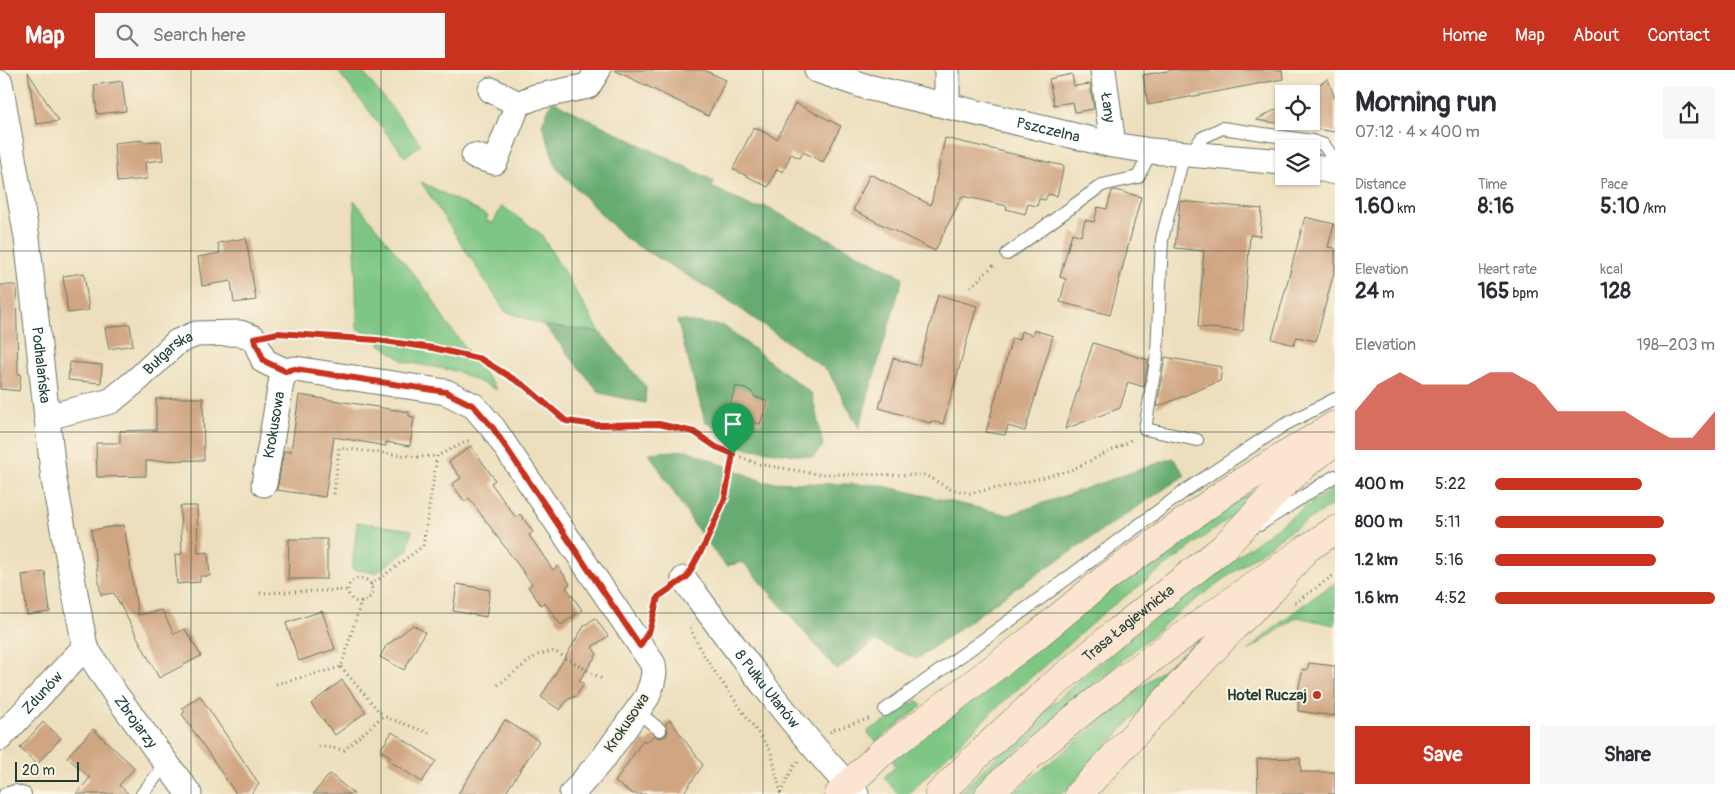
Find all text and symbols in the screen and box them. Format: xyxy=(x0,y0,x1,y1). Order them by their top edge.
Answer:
search box xyxy=(95,13,445,58)
text: Map xyxy=(25,21,65,50)
icon: search xyxy=(113,21,141,49)
text: Search here xyxy=(153,23,246,47)
text: Home xyxy=(1442,24,1487,47)
text: Map xyxy=(1515,24,1545,47)
text: About xyxy=(1573,24,1619,47)
text: Contact xyxy=(1647,24,1710,47)
map controls xyxy=(1275,85,1320,185)
button: locate xyxy=(1275,85,1320,130)
text: Morning run xyxy=(1355,85,1497,120)
button: share xyxy=(1663,87,1715,139)
street label: Łany xyxy=(1097,91,1119,124)
street label: Pszczelna xyxy=(1015,113,1082,146)
text: 07:12 · 4 × 400 m xyxy=(1355,122,1480,142)
button: layers xyxy=(1275,140,1320,185)
text: Distance xyxy=(1355,176,1406,193)
text: Time xyxy=(1478,176,1507,193)
text: Pace xyxy=(1600,176,1628,193)
text: 1.60 xyxy=(1355,193,1394,220)
text: 8:16 xyxy=(1478,193,1514,220)
text: 5:10 xyxy=(1600,193,1640,220)
text: km xyxy=(1394,200,1416,217)
text: /km xyxy=(1640,200,1666,217)
text: Elevation xyxy=(1355,261,1408,278)
text: Heart rate xyxy=(1478,261,1537,278)
text: kcal xyxy=(1600,261,1623,278)
text: 24 xyxy=(1355,278,1379,305)
text: 165 xyxy=(1478,278,1509,305)
text: 128 xyxy=(1600,278,1631,305)
text: m xyxy=(1379,285,1394,302)
text: bpm xyxy=(1509,285,1538,302)
street label: Podhalańska xyxy=(27,326,55,404)
street label: Bułgarska xyxy=(139,327,196,379)
text: Elevation xyxy=(1355,335,1416,355)
text: 198–203 m xyxy=(1637,335,1715,355)
street label: Krokusowa xyxy=(259,390,289,460)
pin xyxy=(712,403,754,454)
icon: arrive xyxy=(719,410,747,438)
text: 400 m xyxy=(1355,474,1404,494)
text: 5:22 xyxy=(1435,474,1466,494)
text: 800 m xyxy=(1355,512,1403,532)
text: 5:11 xyxy=(1435,512,1460,532)
text: 1.2 km xyxy=(1355,550,1398,570)
text: 5:16 xyxy=(1435,550,1464,570)
street label: Trasa Łagiewnicka xyxy=(1079,581,1178,666)
text: 1.6 km xyxy=(1355,588,1398,608)
text: 4:52 xyxy=(1435,588,1466,608)
street label: 8 Pułku Ułanów xyxy=(731,646,804,732)
street label: Zdunów xyxy=(18,667,67,718)
place label: Hotel Ruczaj xyxy=(1227,686,1307,705)
marker: Hotel Ruczaj xyxy=(1311,689,1323,701)
street label: Krokusowa xyxy=(600,690,654,756)
street label: Zbrojarzy xyxy=(110,692,162,752)
button: Save xyxy=(1355,726,1530,784)
button: Share xyxy=(1540,726,1715,784)
scale bar xyxy=(15,759,79,782)
text: 20 m xyxy=(22,762,55,779)

